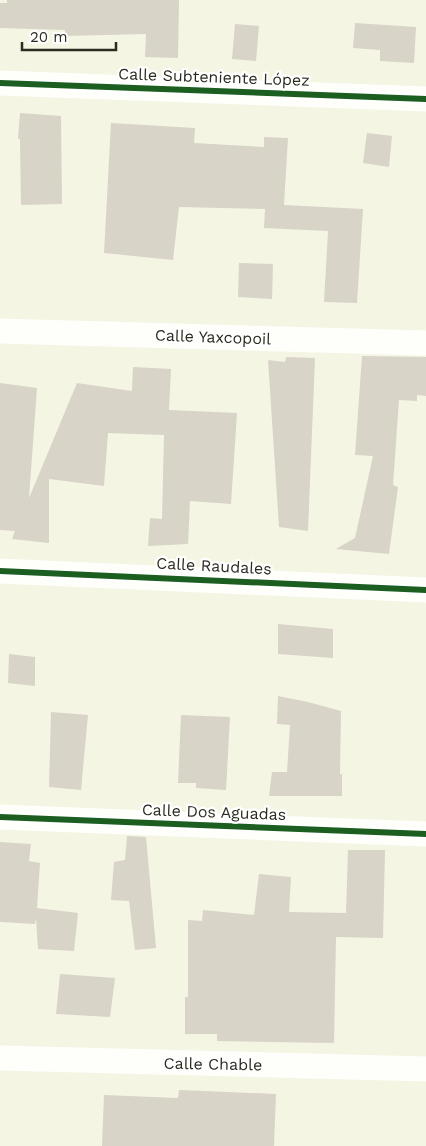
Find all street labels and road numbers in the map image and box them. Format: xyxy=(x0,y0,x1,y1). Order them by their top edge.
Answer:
street label: Calle Subteniente López xyxy=(118,64,310,90)
street label: Calle Yaxcopoil xyxy=(155,325,271,349)
street label: Calle Raudales xyxy=(156,553,272,579)
street label: Calle Dos Aguadas xyxy=(142,800,286,824)
street label: Calle Chable xyxy=(164,1054,262,1074)

